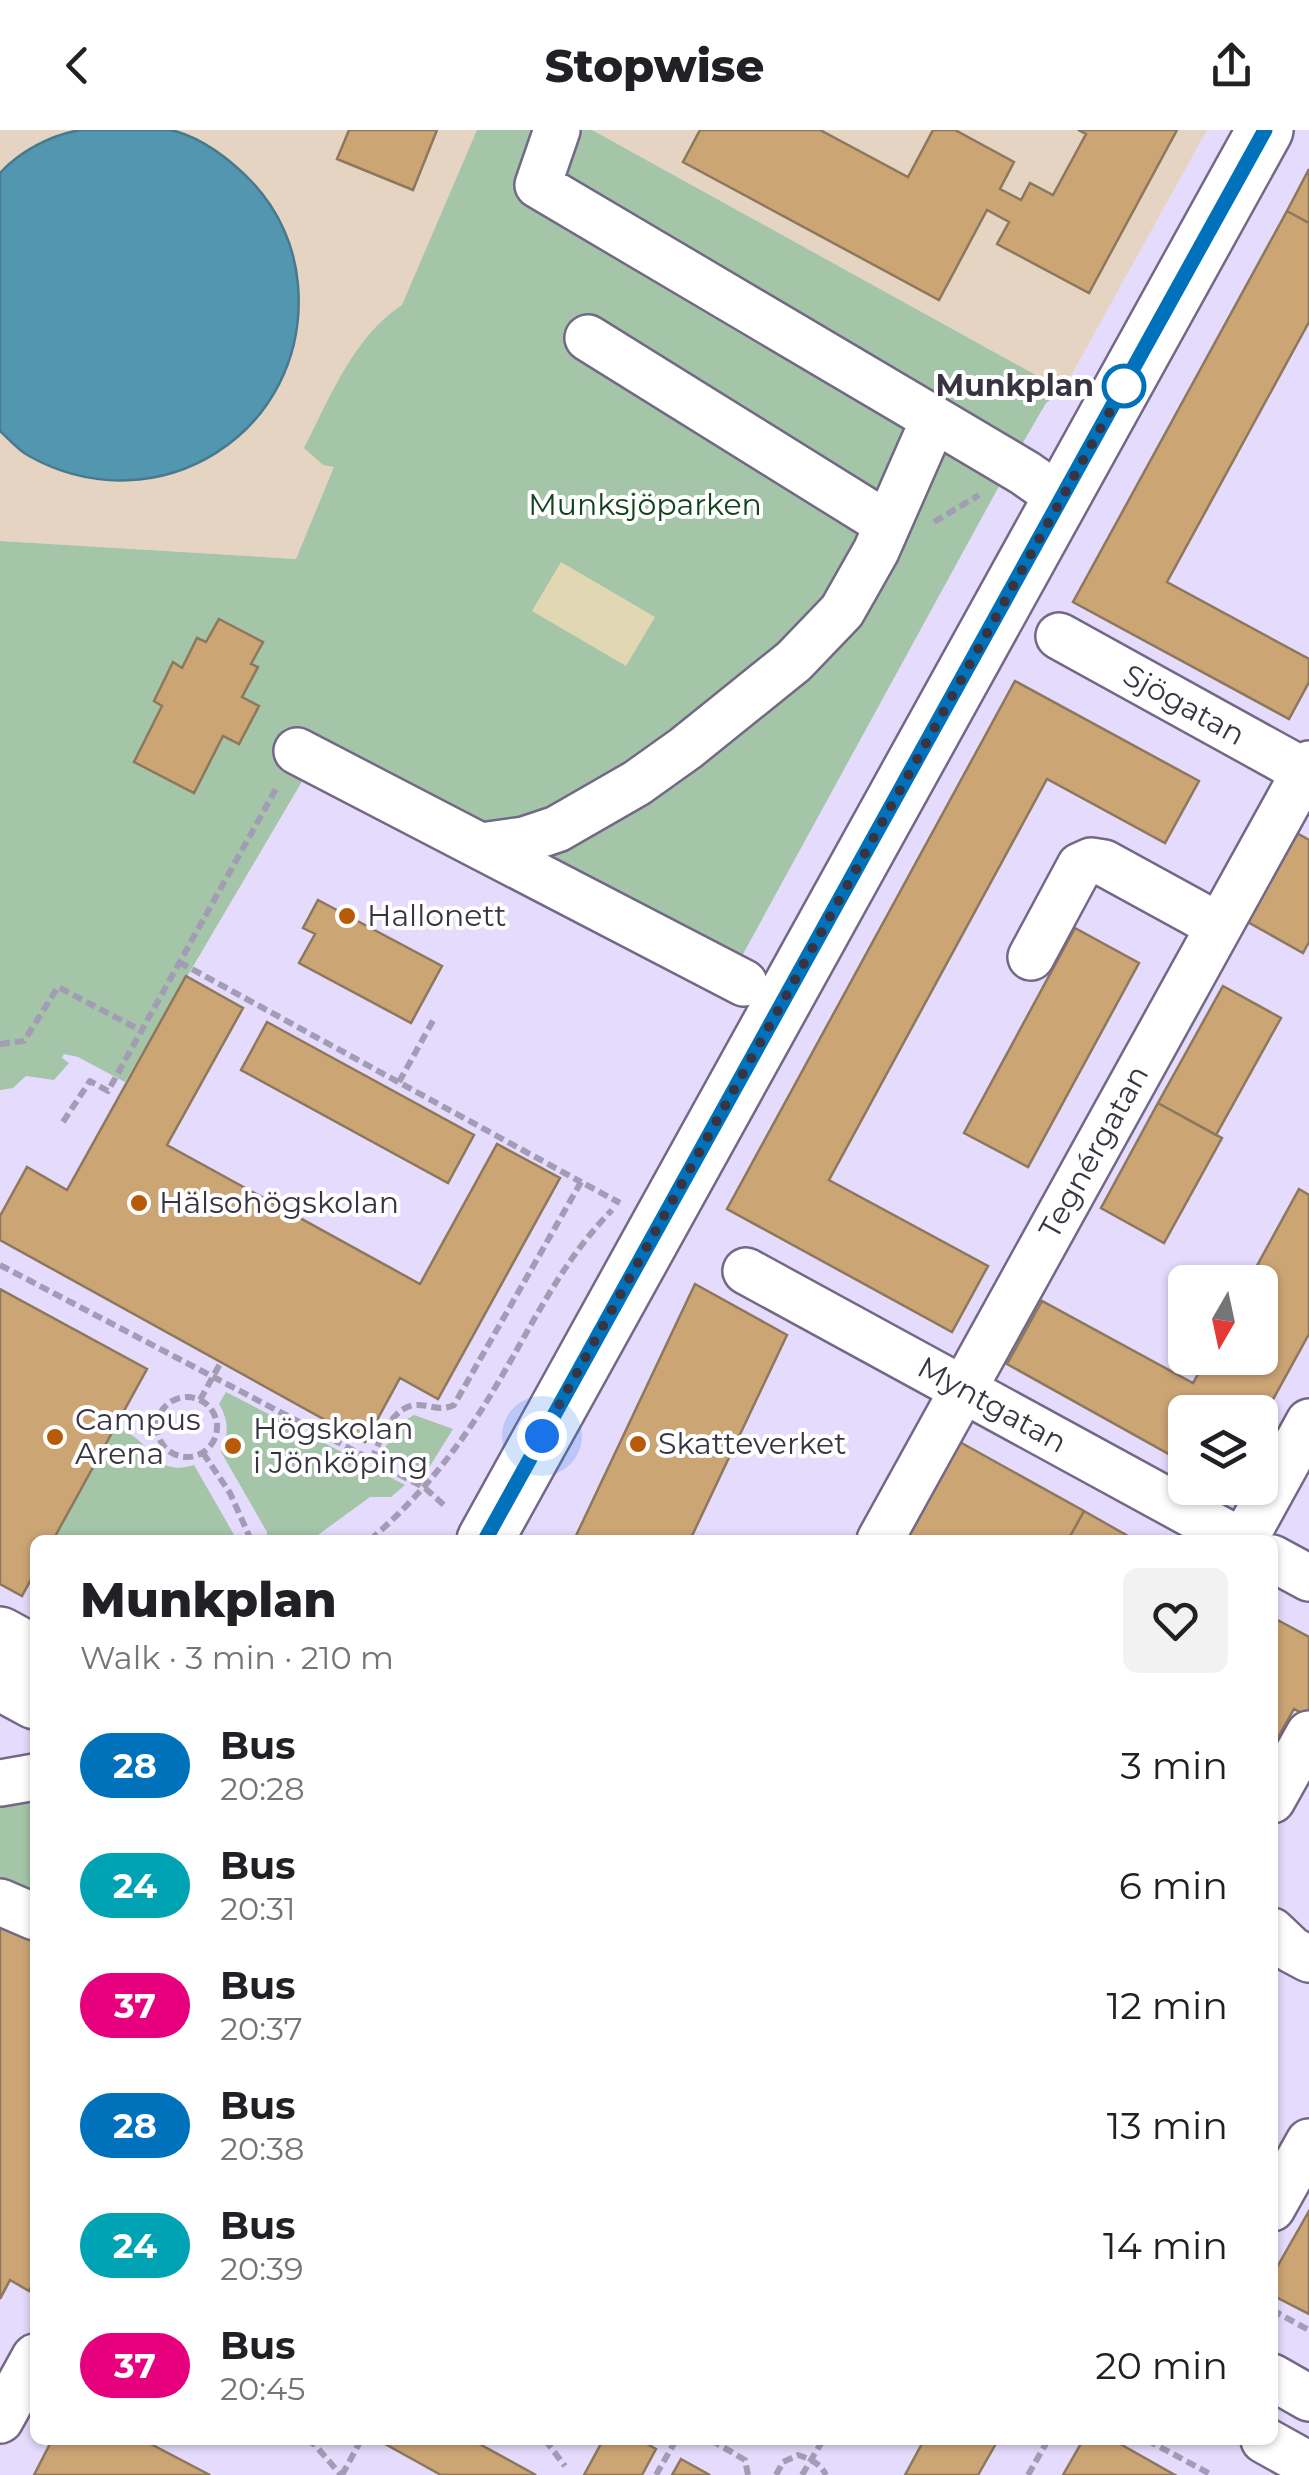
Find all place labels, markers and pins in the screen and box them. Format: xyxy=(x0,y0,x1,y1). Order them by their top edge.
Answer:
marker: Munkplan xyxy=(1103,365,1145,407)
place label: Munkplan xyxy=(935,367,1094,404)
place label: Hallonett xyxy=(367,897,506,934)
marker: Hallonett xyxy=(336,905,358,927)
place label: Hälsohögskolan xyxy=(159,1184,399,1221)
marker: Hälsohögskolan xyxy=(128,1192,150,1214)
place label: Campus Arena xyxy=(75,1401,201,1472)
place label: Högskolan i Jönköping xyxy=(253,1410,428,1481)
place label: Skatteverket xyxy=(658,1425,846,1462)
marker: Campus Arena xyxy=(44,1426,66,1448)
marker: Skatteverket xyxy=(627,1433,649,1455)
marker: Högskolan i Jönköping xyxy=(222,1435,244,1457)

